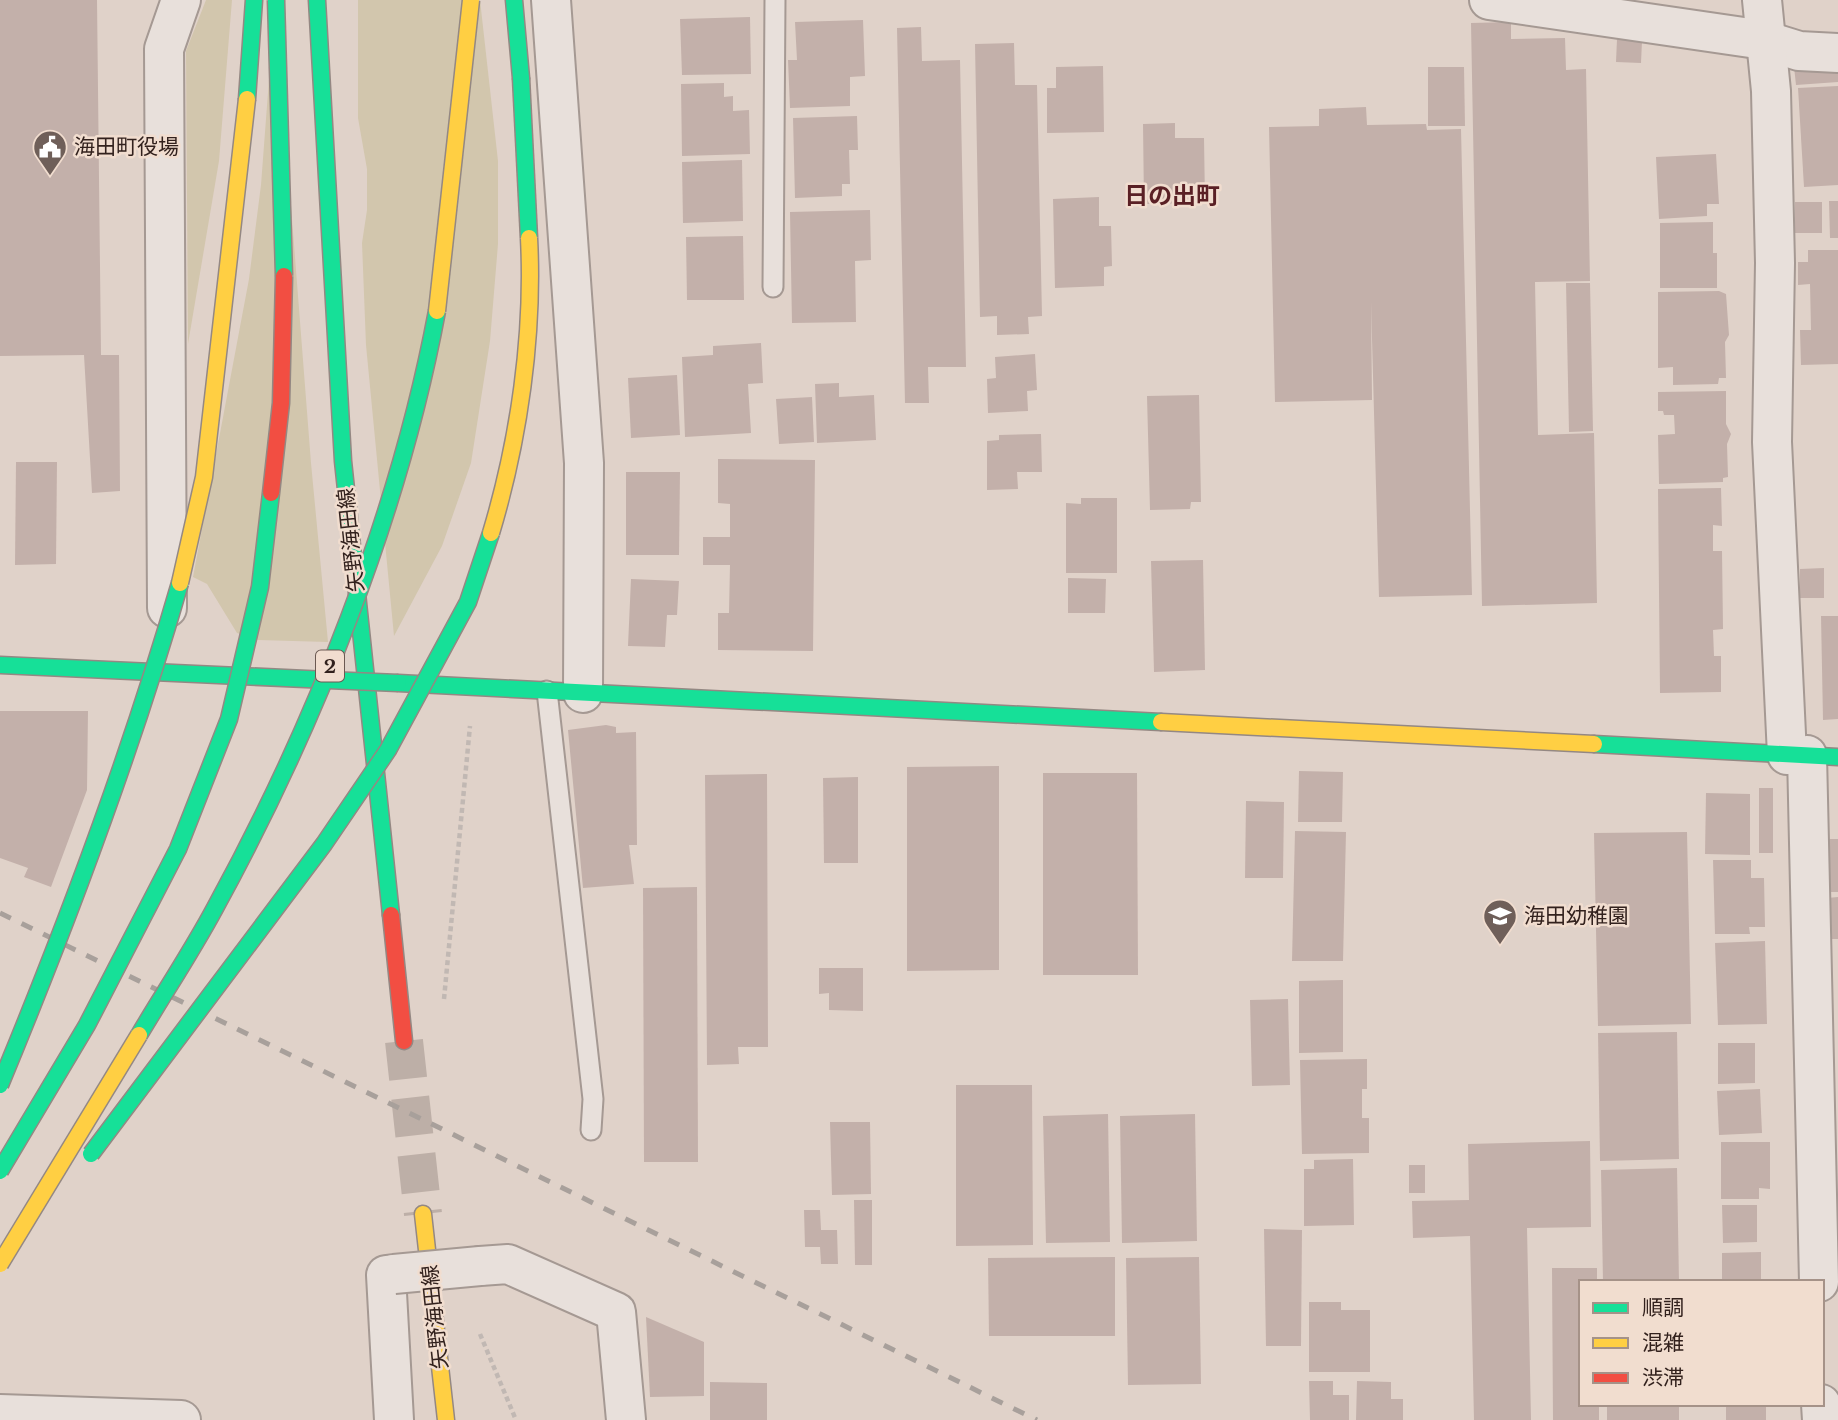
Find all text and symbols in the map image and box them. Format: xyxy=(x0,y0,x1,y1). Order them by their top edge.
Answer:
public building icon: 海田町役場 xyxy=(31,128,69,177)
place label: 海田町役場 xyxy=(74,134,179,160)
district label: 日の出町 xyxy=(1124,181,1220,210)
street label: 矢野海田線 xyxy=(333,486,369,594)
road number: 2 xyxy=(316,650,344,681)
school or university icon: 海田幼稚園 xyxy=(1481,897,1519,946)
place label: 海田幼稚園 xyxy=(1524,903,1629,929)
street label: 矢野海田線 xyxy=(417,1263,453,1371)
legend xyxy=(1579,1280,1824,1406)
text: 順調 xyxy=(1642,1295,1684,1321)
text: 混雑 xyxy=(1642,1330,1684,1356)
text: 渋滞 xyxy=(1642,1365,1684,1391)

